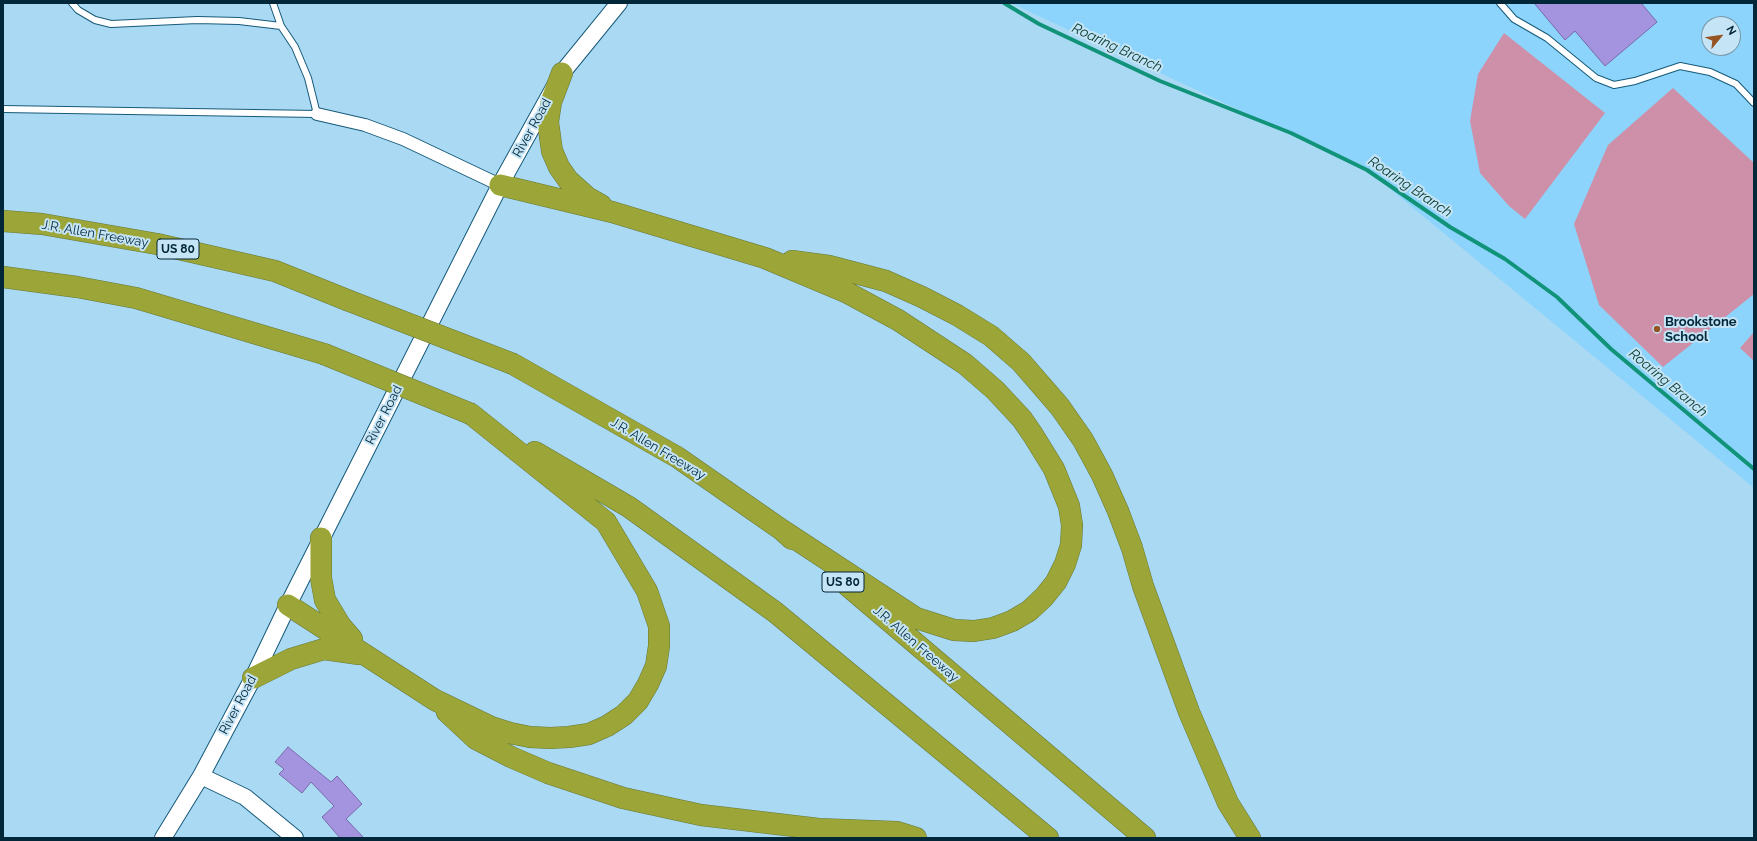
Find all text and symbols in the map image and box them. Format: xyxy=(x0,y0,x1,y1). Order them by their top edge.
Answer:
north arrow xyxy=(1701,16,1741,56)
water label: Roaring Branch xyxy=(1069,20,1165,76)
text: N xyxy=(1723,24,1739,37)
street label: River Road xyxy=(510,96,554,160)
water label: Roaring Branch xyxy=(1365,153,1455,221)
street label: J.R. Allen Freeway xyxy=(40,217,150,251)
road number: US 80 xyxy=(157,239,199,259)
place label: Brookstone School xyxy=(1665,314,1737,345)
marker: Brookstone School xyxy=(1652,324,1662,334)
water label: Roaring Branch xyxy=(1625,345,1711,421)
street label: River Road xyxy=(362,383,406,447)
street label: J.R. Allen Freeway xyxy=(608,414,708,484)
road number: US 80 xyxy=(822,572,864,592)
street label: J.R. Allen Freeway xyxy=(870,603,962,685)
street label: River Road xyxy=(216,673,260,737)

